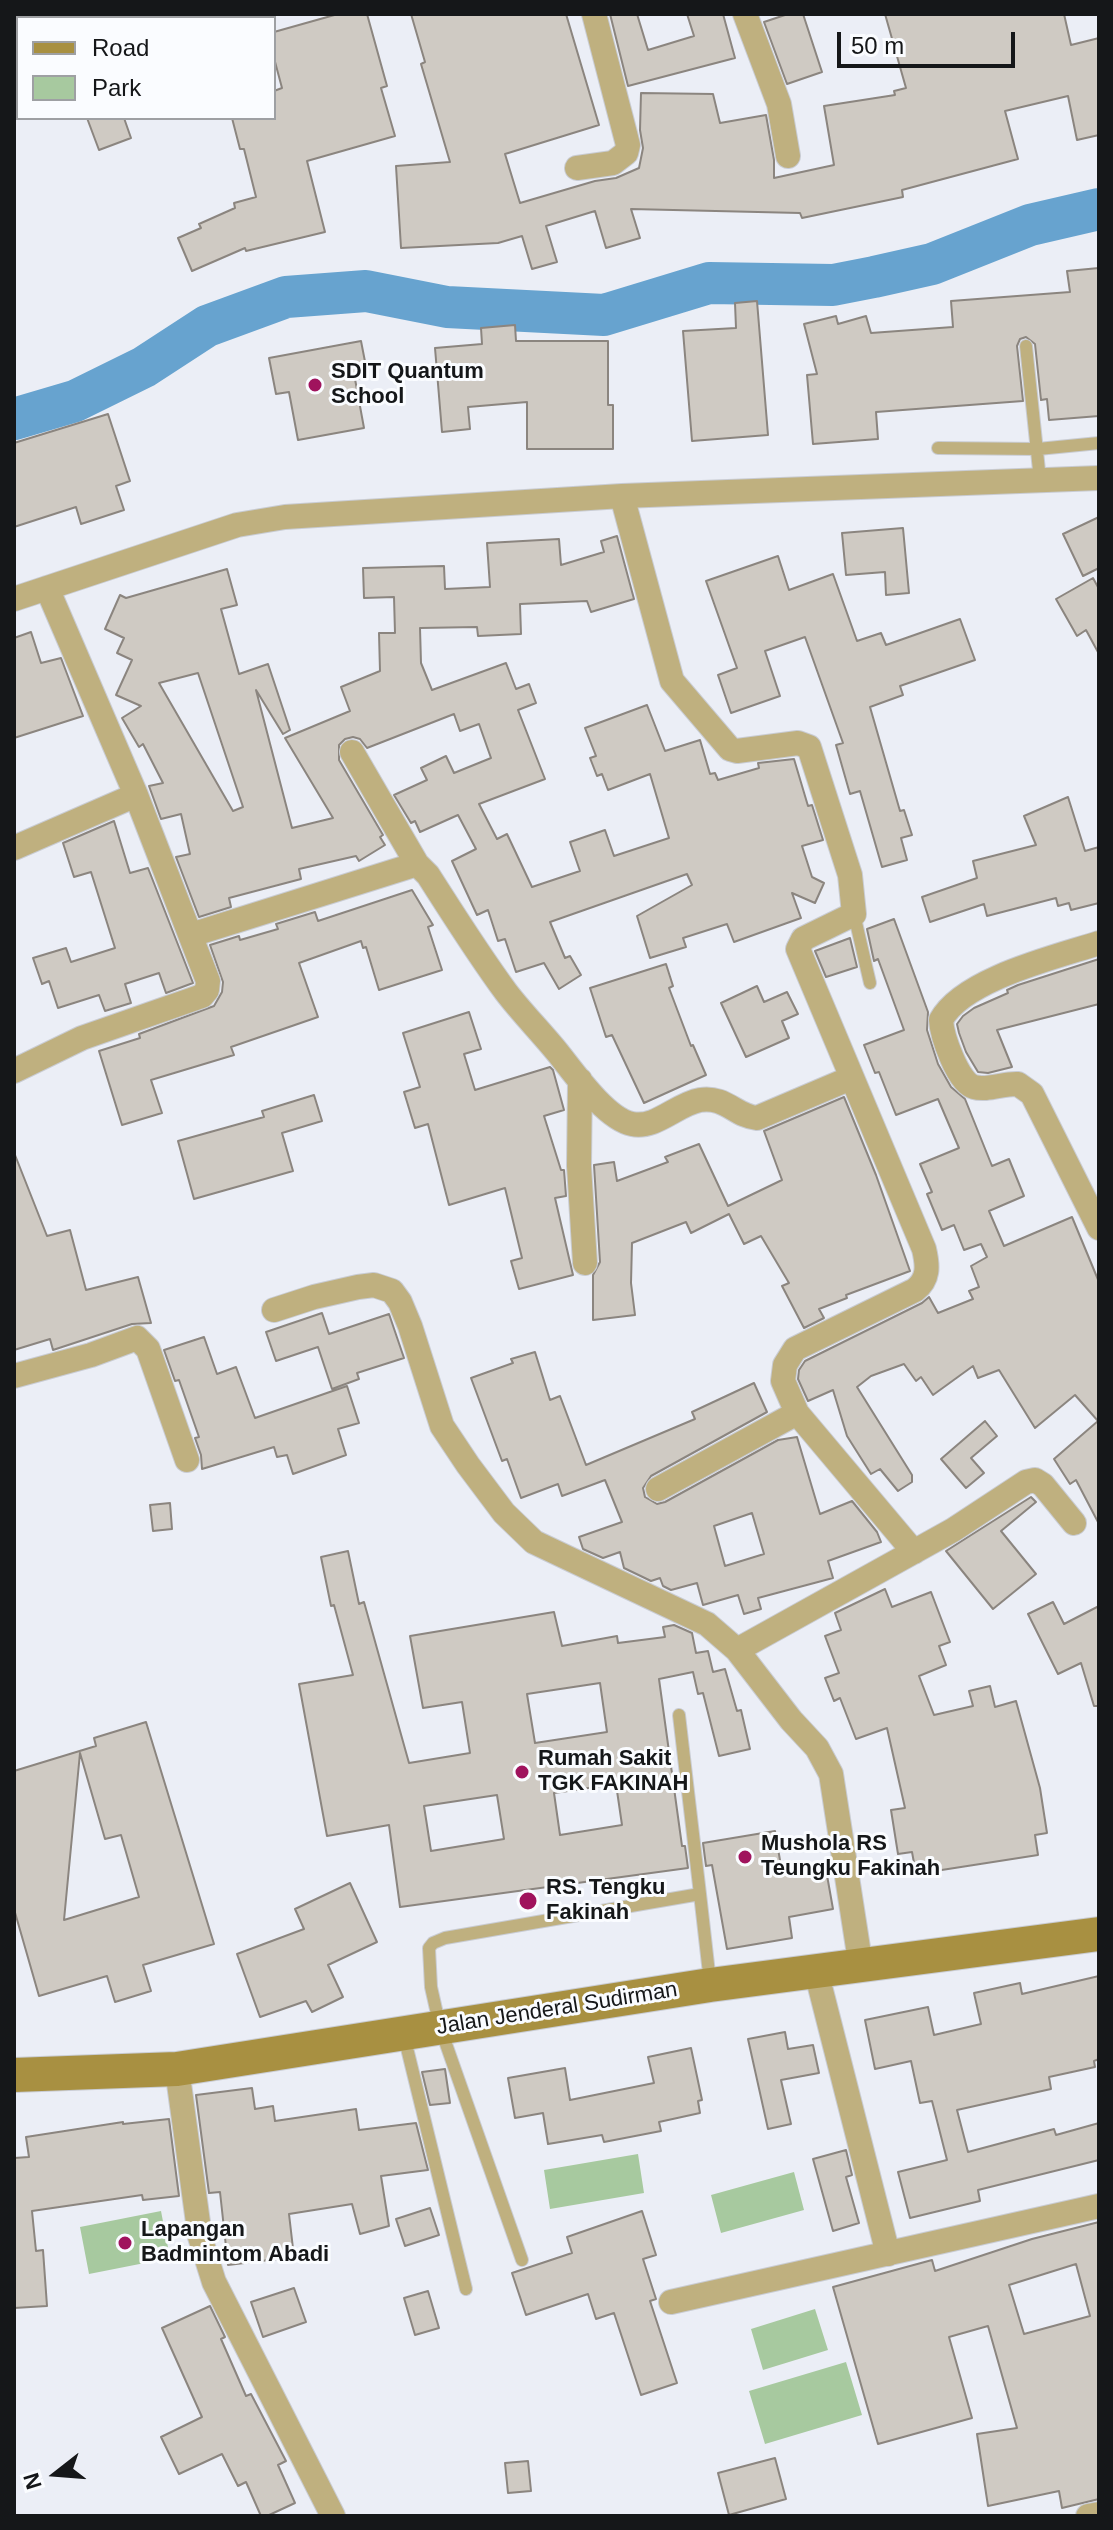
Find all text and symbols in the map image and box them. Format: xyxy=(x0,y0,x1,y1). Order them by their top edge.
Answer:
legend xyxy=(16,16,276,120)
scale bar xyxy=(841,16,1019,66)
text: 50 m xyxy=(851,32,904,59)
text: Road xyxy=(92,34,149,61)
text: Park xyxy=(92,74,141,101)
place label: SDIT Quantum School xyxy=(331,359,484,410)
marker: SDIT Quantum School xyxy=(306,376,324,394)
place label: Rumah Sakit TGK FAKINAH xyxy=(538,1746,688,1798)
marker: Rumah Sakit TGK FAKINAH xyxy=(513,1763,531,1781)
place label: Mushola RS Teungku Fakinah xyxy=(761,1831,940,1882)
marker: Mushola RS Teungku Fakinah xyxy=(736,1848,754,1866)
place label: RS. Tengku Fakinah xyxy=(546,1875,665,1926)
marker: RS. Tengku Fakinah xyxy=(517,1890,539,1912)
street label: Jalan Jenderal Sudirman xyxy=(435,1977,679,2041)
place label: Lapangan Badmintom Abadi xyxy=(141,2217,329,2268)
marker: Lapangan Badmintom Abadi xyxy=(116,2234,134,2252)
north arrow xyxy=(16,2434,96,2514)
text: N xyxy=(18,2470,47,2492)

